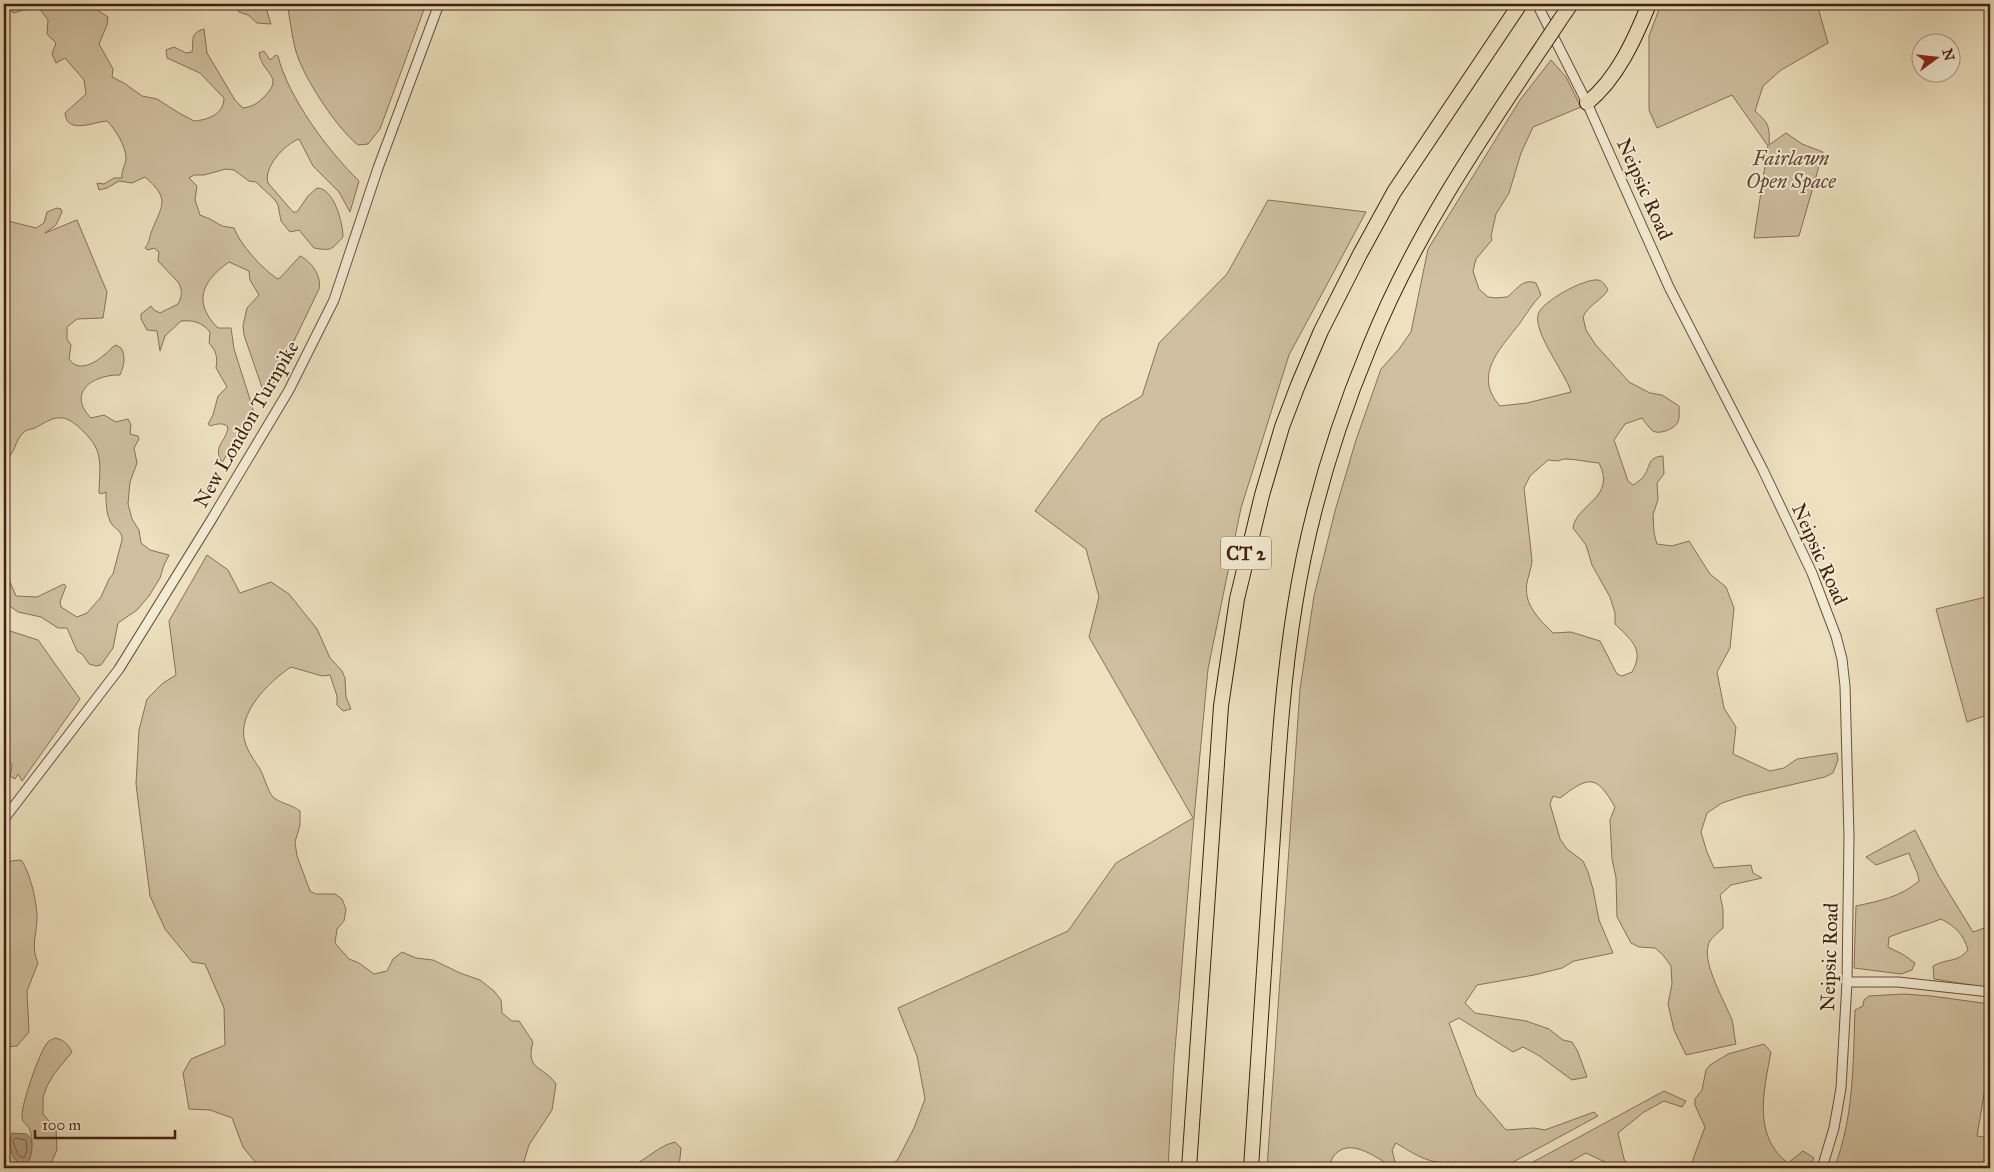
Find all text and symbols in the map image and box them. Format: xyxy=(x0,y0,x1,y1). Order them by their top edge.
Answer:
north arrow xyxy=(1912,32,1962,82)
text: N xyxy=(1938,47,1958,63)
street label: Neipsic Road xyxy=(1612,135,1678,243)
park label: Fairlawn Open Space xyxy=(1746,146,1836,194)
street label: New London Turnpike xyxy=(188,336,304,512)
street label: Neipsic Road xyxy=(1787,500,1853,608)
road number: CT 2 xyxy=(1221,536,1271,570)
street label: Neipsic Road xyxy=(1815,902,1843,1012)
scale bar xyxy=(35,1107,175,1139)
text: 100 m xyxy=(42,1116,82,1134)

